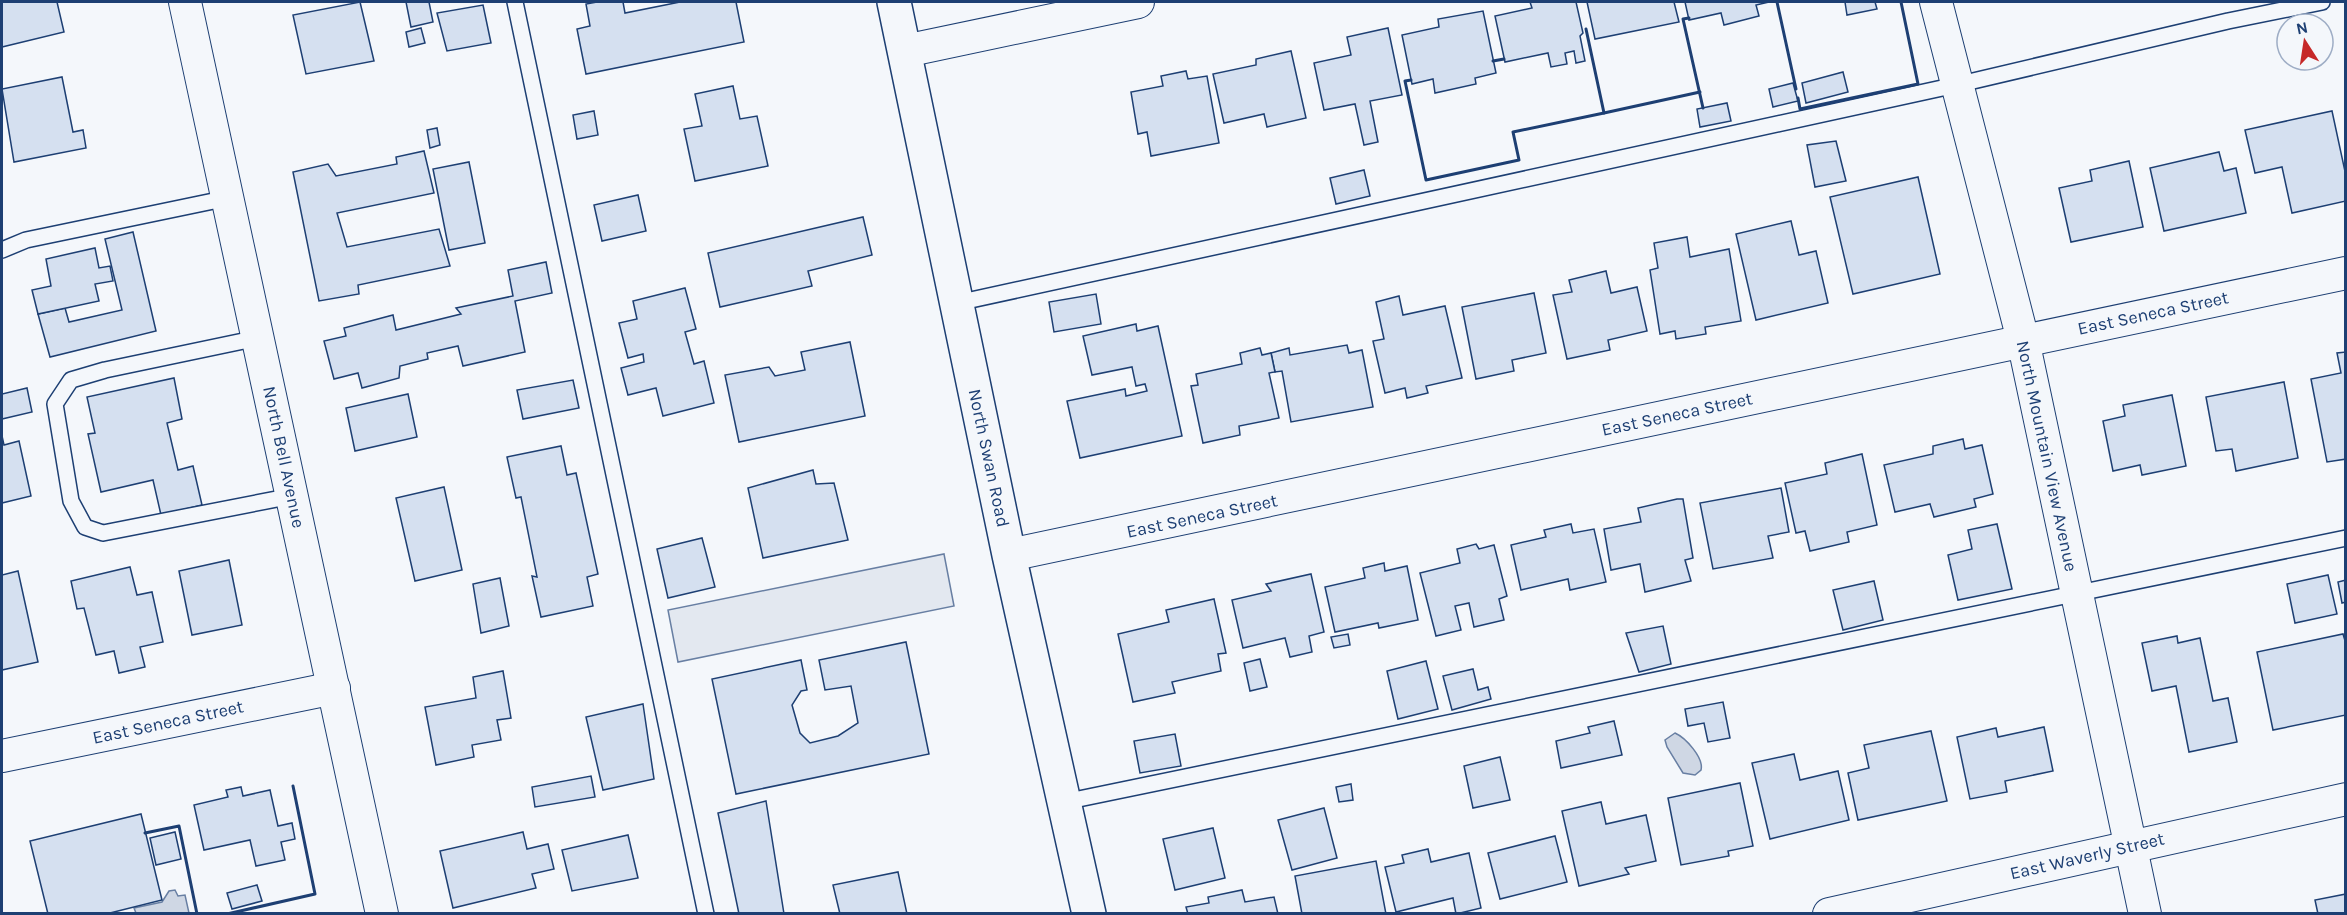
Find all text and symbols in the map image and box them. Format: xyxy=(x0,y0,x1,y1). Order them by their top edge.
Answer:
north arrow xyxy=(2275,12,2335,72)
text: N xyxy=(2294,17,2310,38)
street label: East Seneca Street xyxy=(2076,286,2231,340)
street label: North Mountain View Avenue xyxy=(2012,338,2082,574)
street label: North Bell Avenue xyxy=(258,384,310,530)
street label: North Swan Road xyxy=(964,387,1014,529)
street label: East Seneca Street xyxy=(1600,387,1755,441)
street label: East Seneca Street xyxy=(1125,489,1280,543)
street label: East Seneca Street xyxy=(91,695,246,749)
street label: East Waverly Street xyxy=(2008,827,2167,884)

